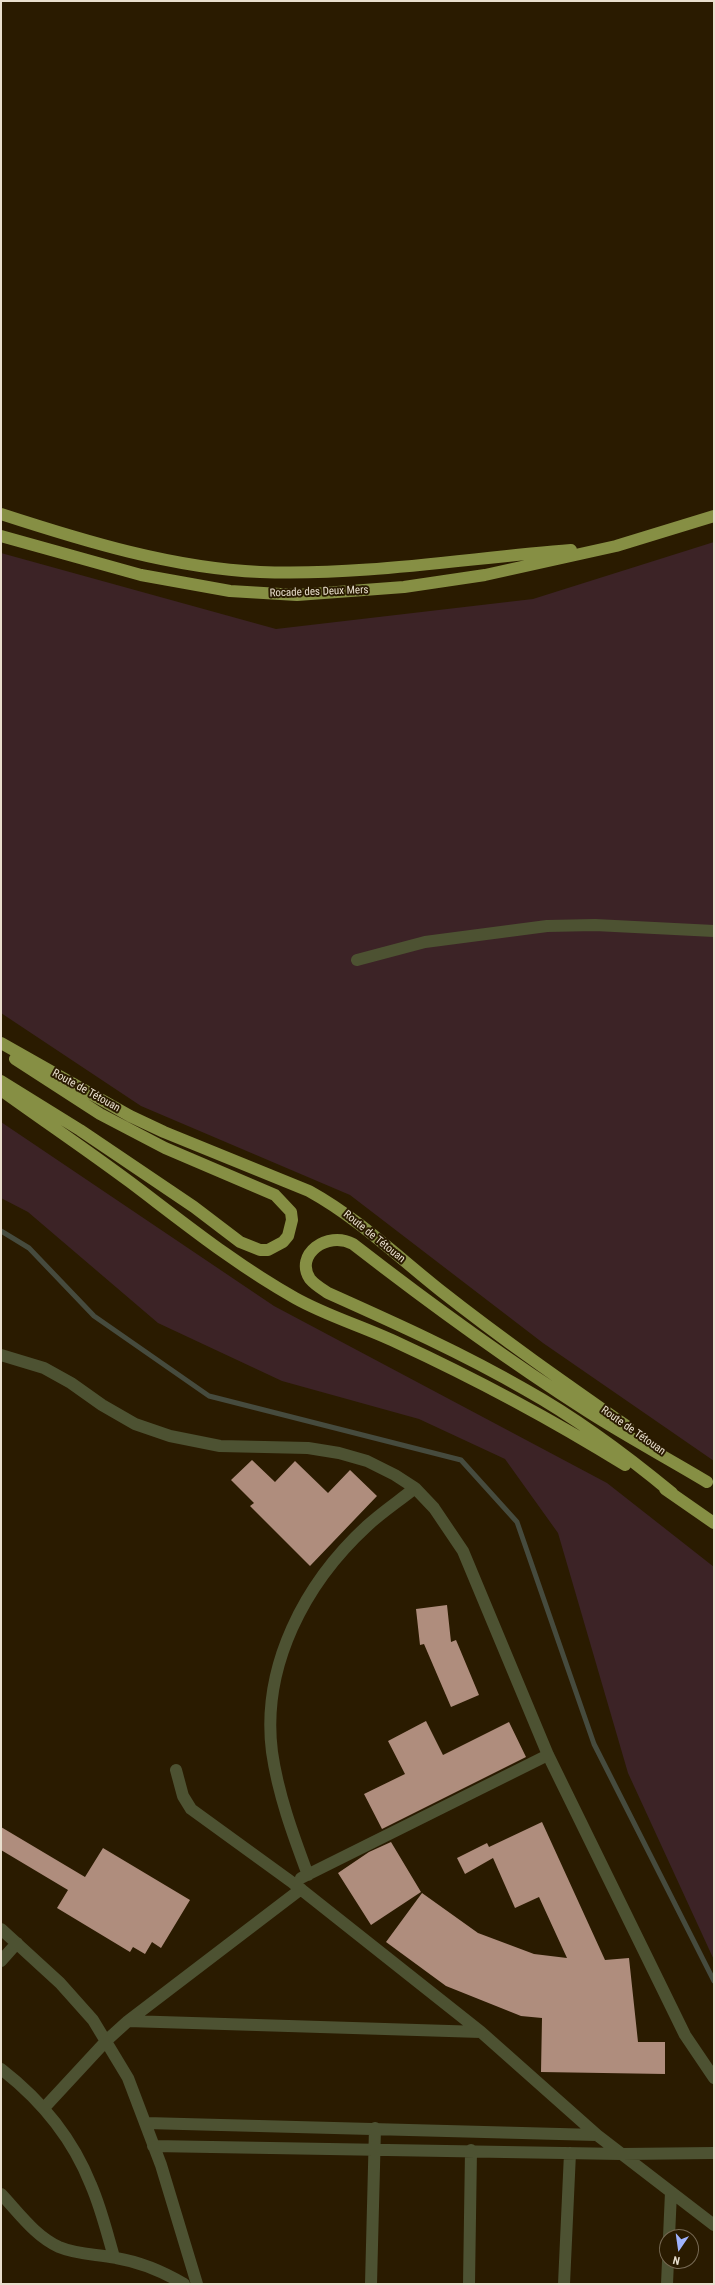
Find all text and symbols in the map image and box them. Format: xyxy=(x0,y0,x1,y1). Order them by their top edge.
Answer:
street label: Rocade des Deux Mers xyxy=(269,584,369,600)
street label: Route de Tétouan xyxy=(50,1067,122,1115)
street label: Route de Tétouan xyxy=(340,1208,408,1266)
street label: Route de Tétouan xyxy=(598,1404,668,1458)
north arrow xyxy=(659,2229,699,2269)
text: N xyxy=(672,2253,681,2267)

